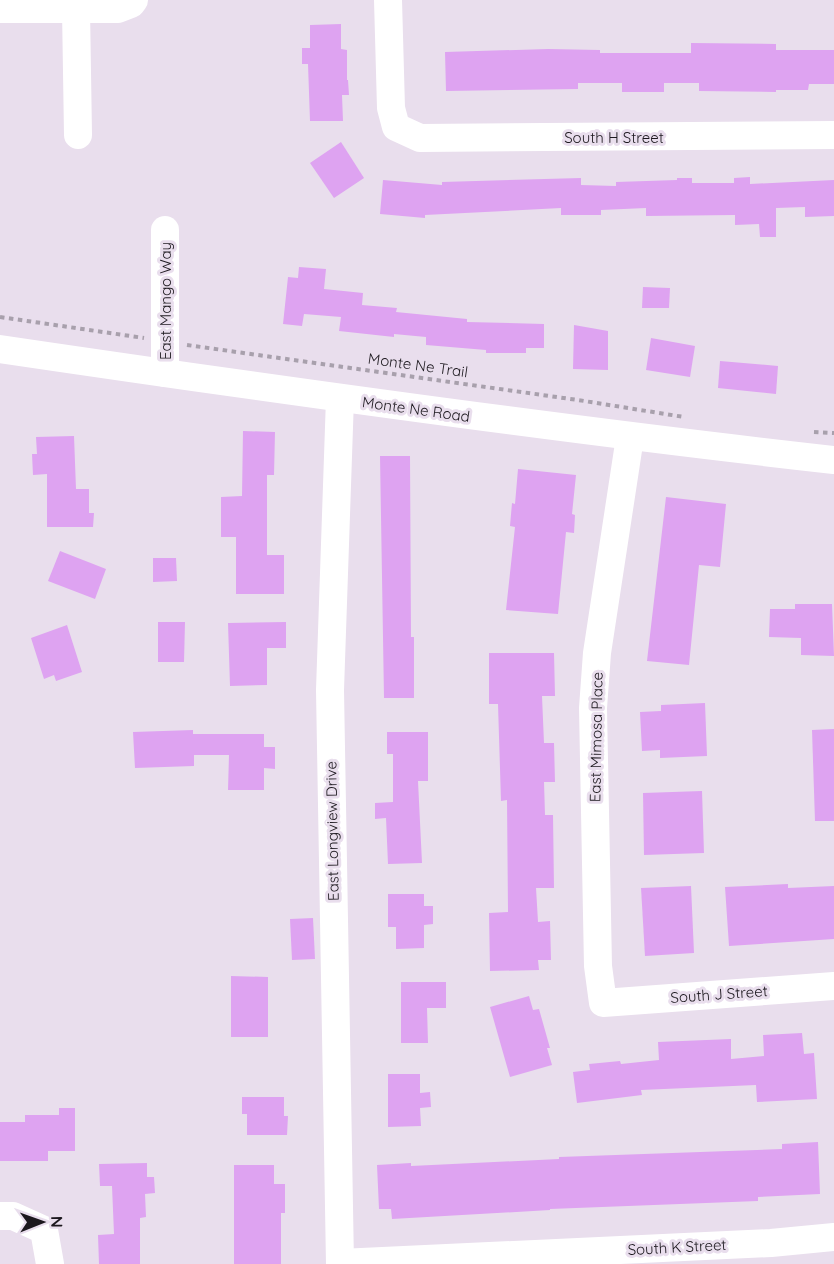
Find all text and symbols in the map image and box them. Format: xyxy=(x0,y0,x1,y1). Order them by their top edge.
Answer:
street label: South H Street xyxy=(564,128,664,147)
street label: East Mango Way xyxy=(156,242,175,360)
street label: Monte Ne Trail xyxy=(367,349,469,381)
street label: Monte Ne Road xyxy=(361,392,471,426)
street label: East Mimosa Place xyxy=(585,672,607,802)
street label: East Longview Drive xyxy=(321,761,343,901)
street label: South J Street xyxy=(670,981,768,1007)
north arrow xyxy=(12,1192,72,1252)
text: N xyxy=(47,1216,67,1228)
street label: South K Street xyxy=(627,1235,727,1259)

